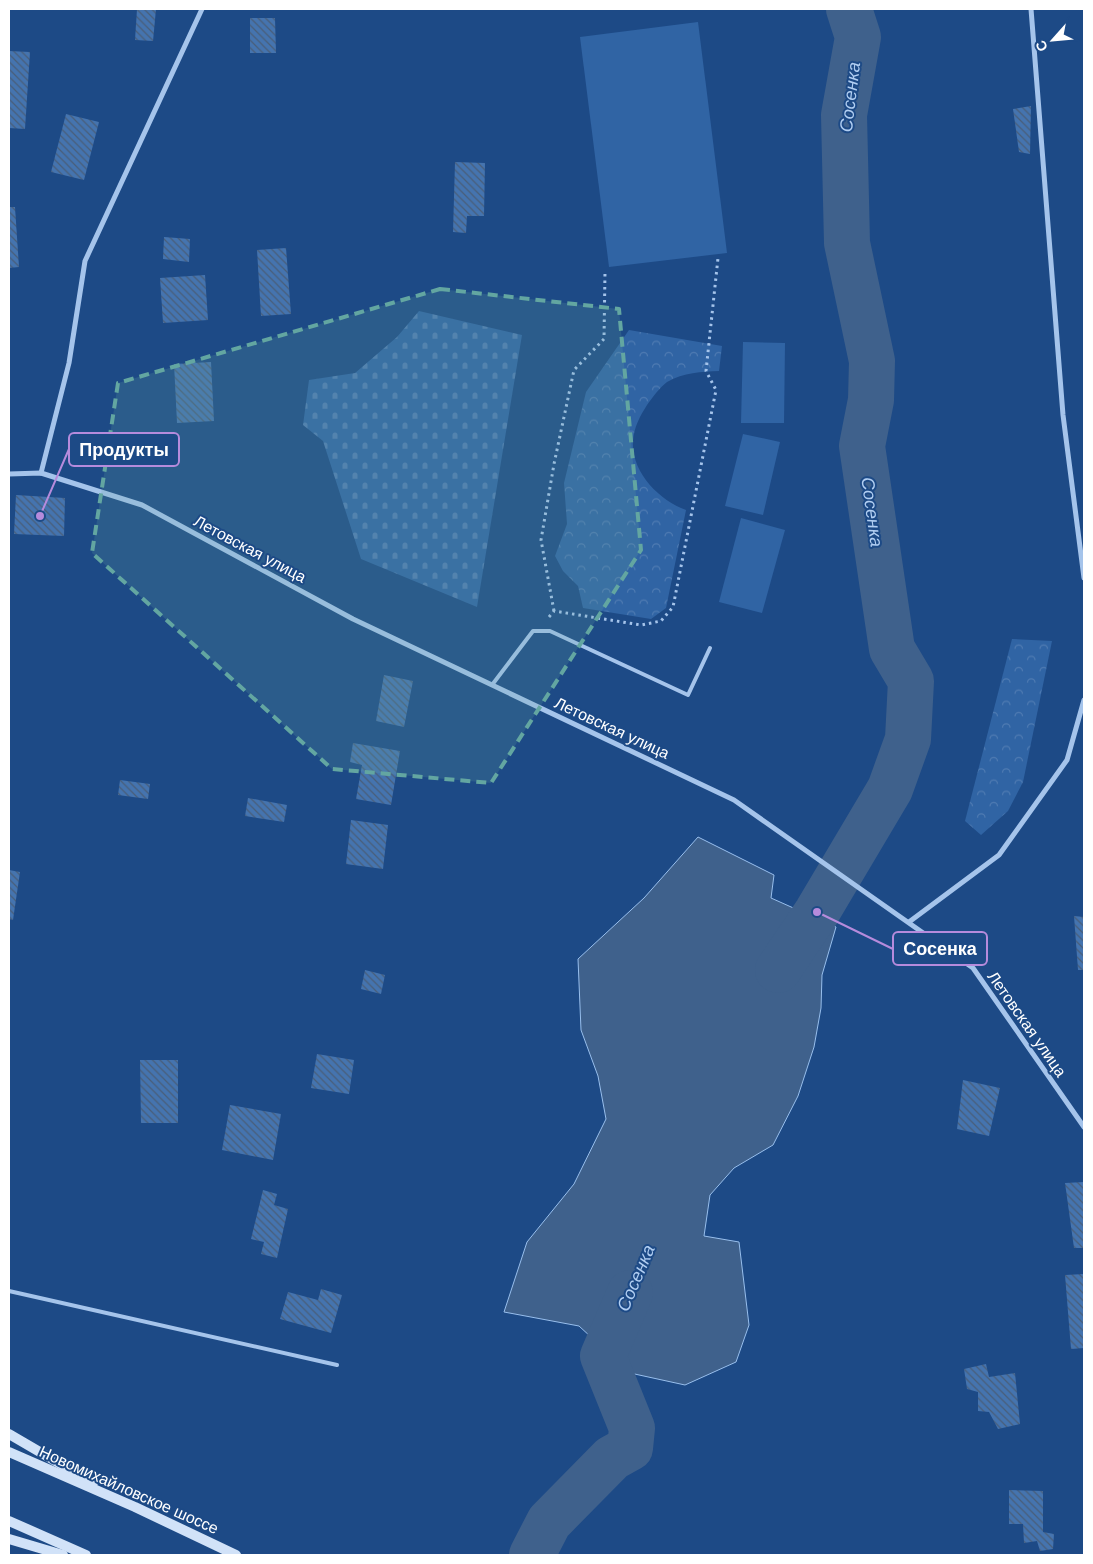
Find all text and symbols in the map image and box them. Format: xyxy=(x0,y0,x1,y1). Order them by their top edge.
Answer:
north arrow xyxy=(1028,15,1078,65)
text: С xyxy=(1032,38,1051,54)
water label: Сосенка xyxy=(836,61,864,133)
callout: Продукты xyxy=(69,433,179,466)
text: Продукты xyxy=(79,440,169,460)
water label: Сосенка xyxy=(857,476,887,548)
street label: Летовская улица xyxy=(191,512,309,586)
street label: Летовская улица xyxy=(552,694,672,762)
callout: Сосенка xyxy=(893,932,987,965)
text: Сосенка xyxy=(903,939,978,959)
street label: Летовская улица xyxy=(984,968,1070,1080)
water label: Сосенка xyxy=(613,1242,659,1314)
street label: Новомихайловское шоссе xyxy=(37,1443,221,1537)

